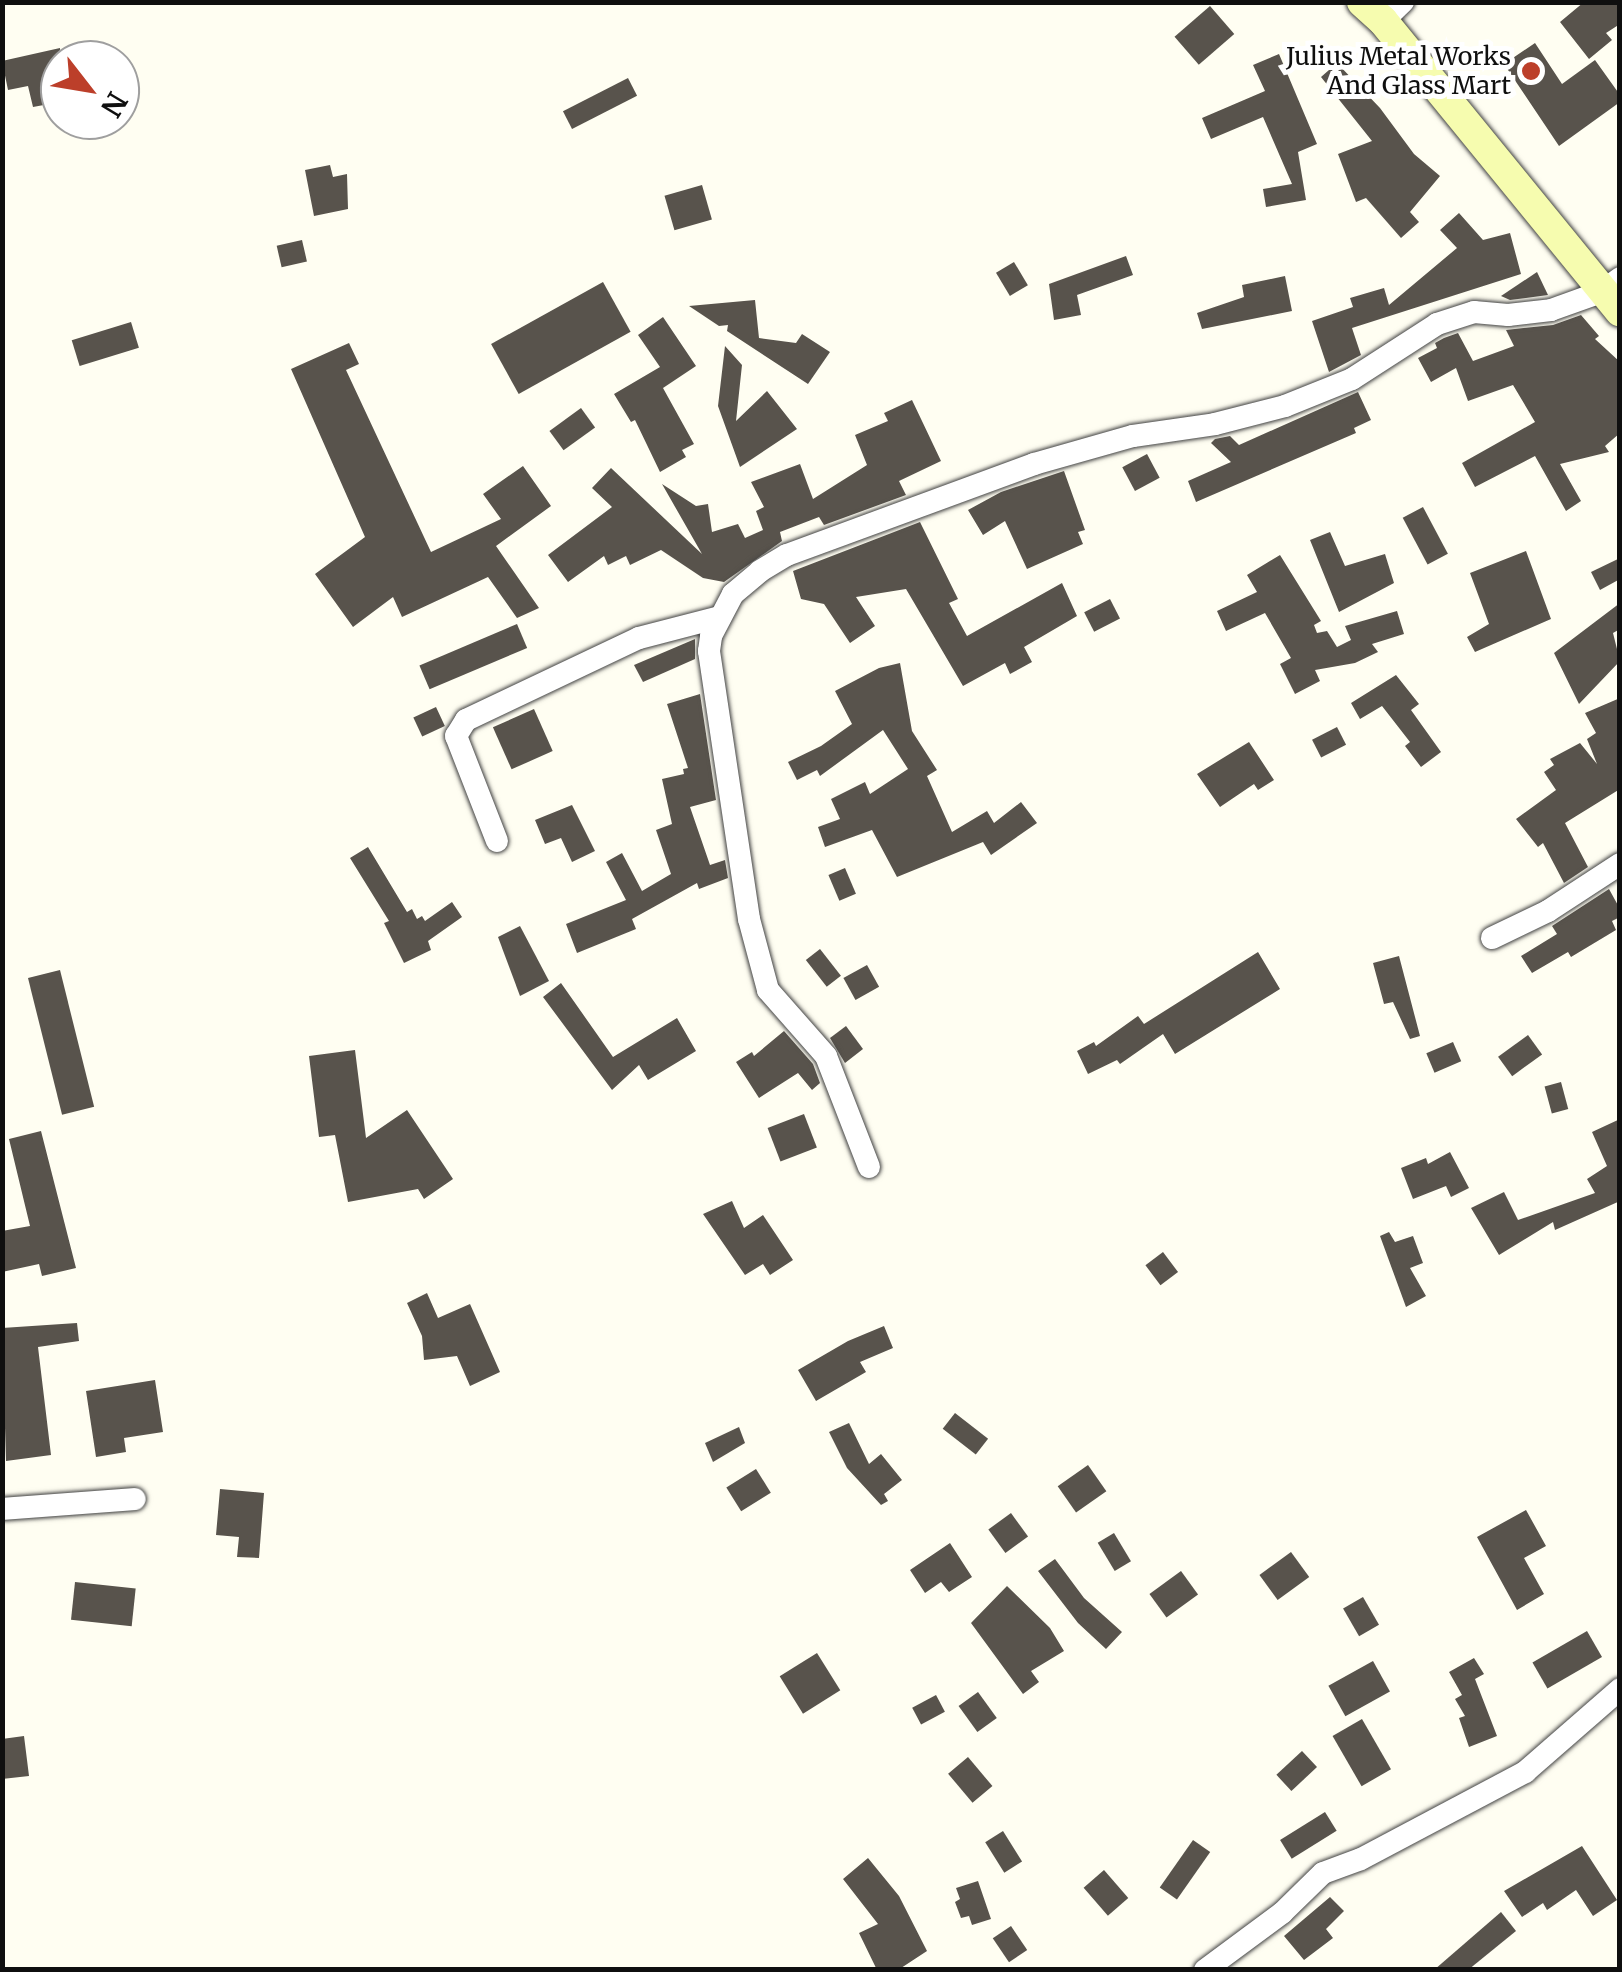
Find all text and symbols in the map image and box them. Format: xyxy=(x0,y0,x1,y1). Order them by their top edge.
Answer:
north arrow xyxy=(40,40,140,140)
place label: Julius Metal Works And Glass Mart xyxy=(1286,42,1511,101)
marker: Julius Metal Works And Glass Mart xyxy=(1520,60,1542,82)
text: N xyxy=(93,86,135,123)

